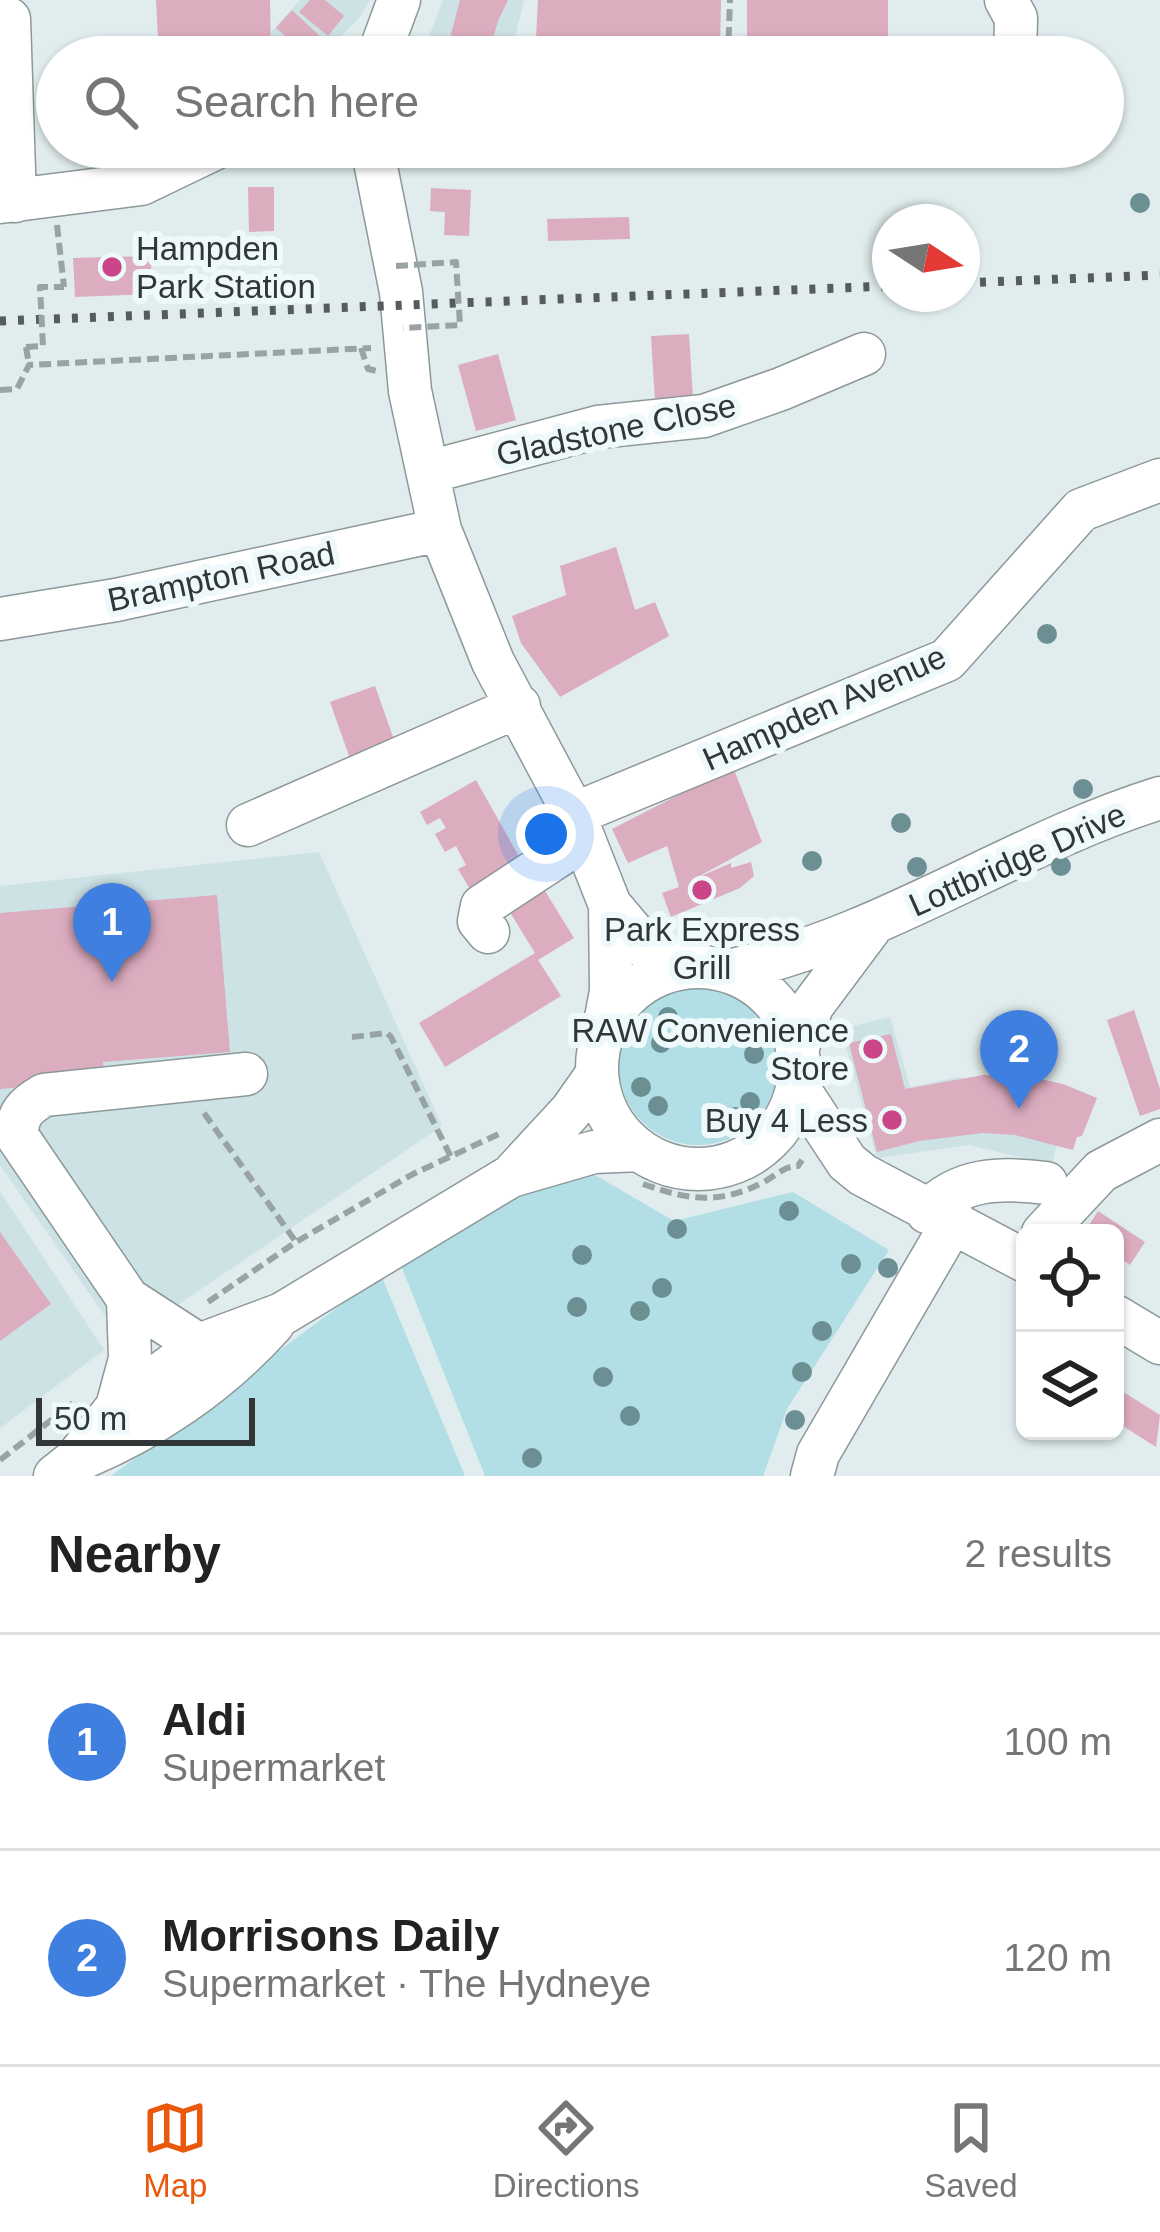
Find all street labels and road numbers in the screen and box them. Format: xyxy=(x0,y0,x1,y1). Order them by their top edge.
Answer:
street label: Gladstone Close xyxy=(493,386,739,473)
street label: Brampton Road xyxy=(104,534,338,619)
street label: Hampden Avenue xyxy=(697,637,951,778)
street label: Lottbridge Drive xyxy=(903,795,1131,924)

